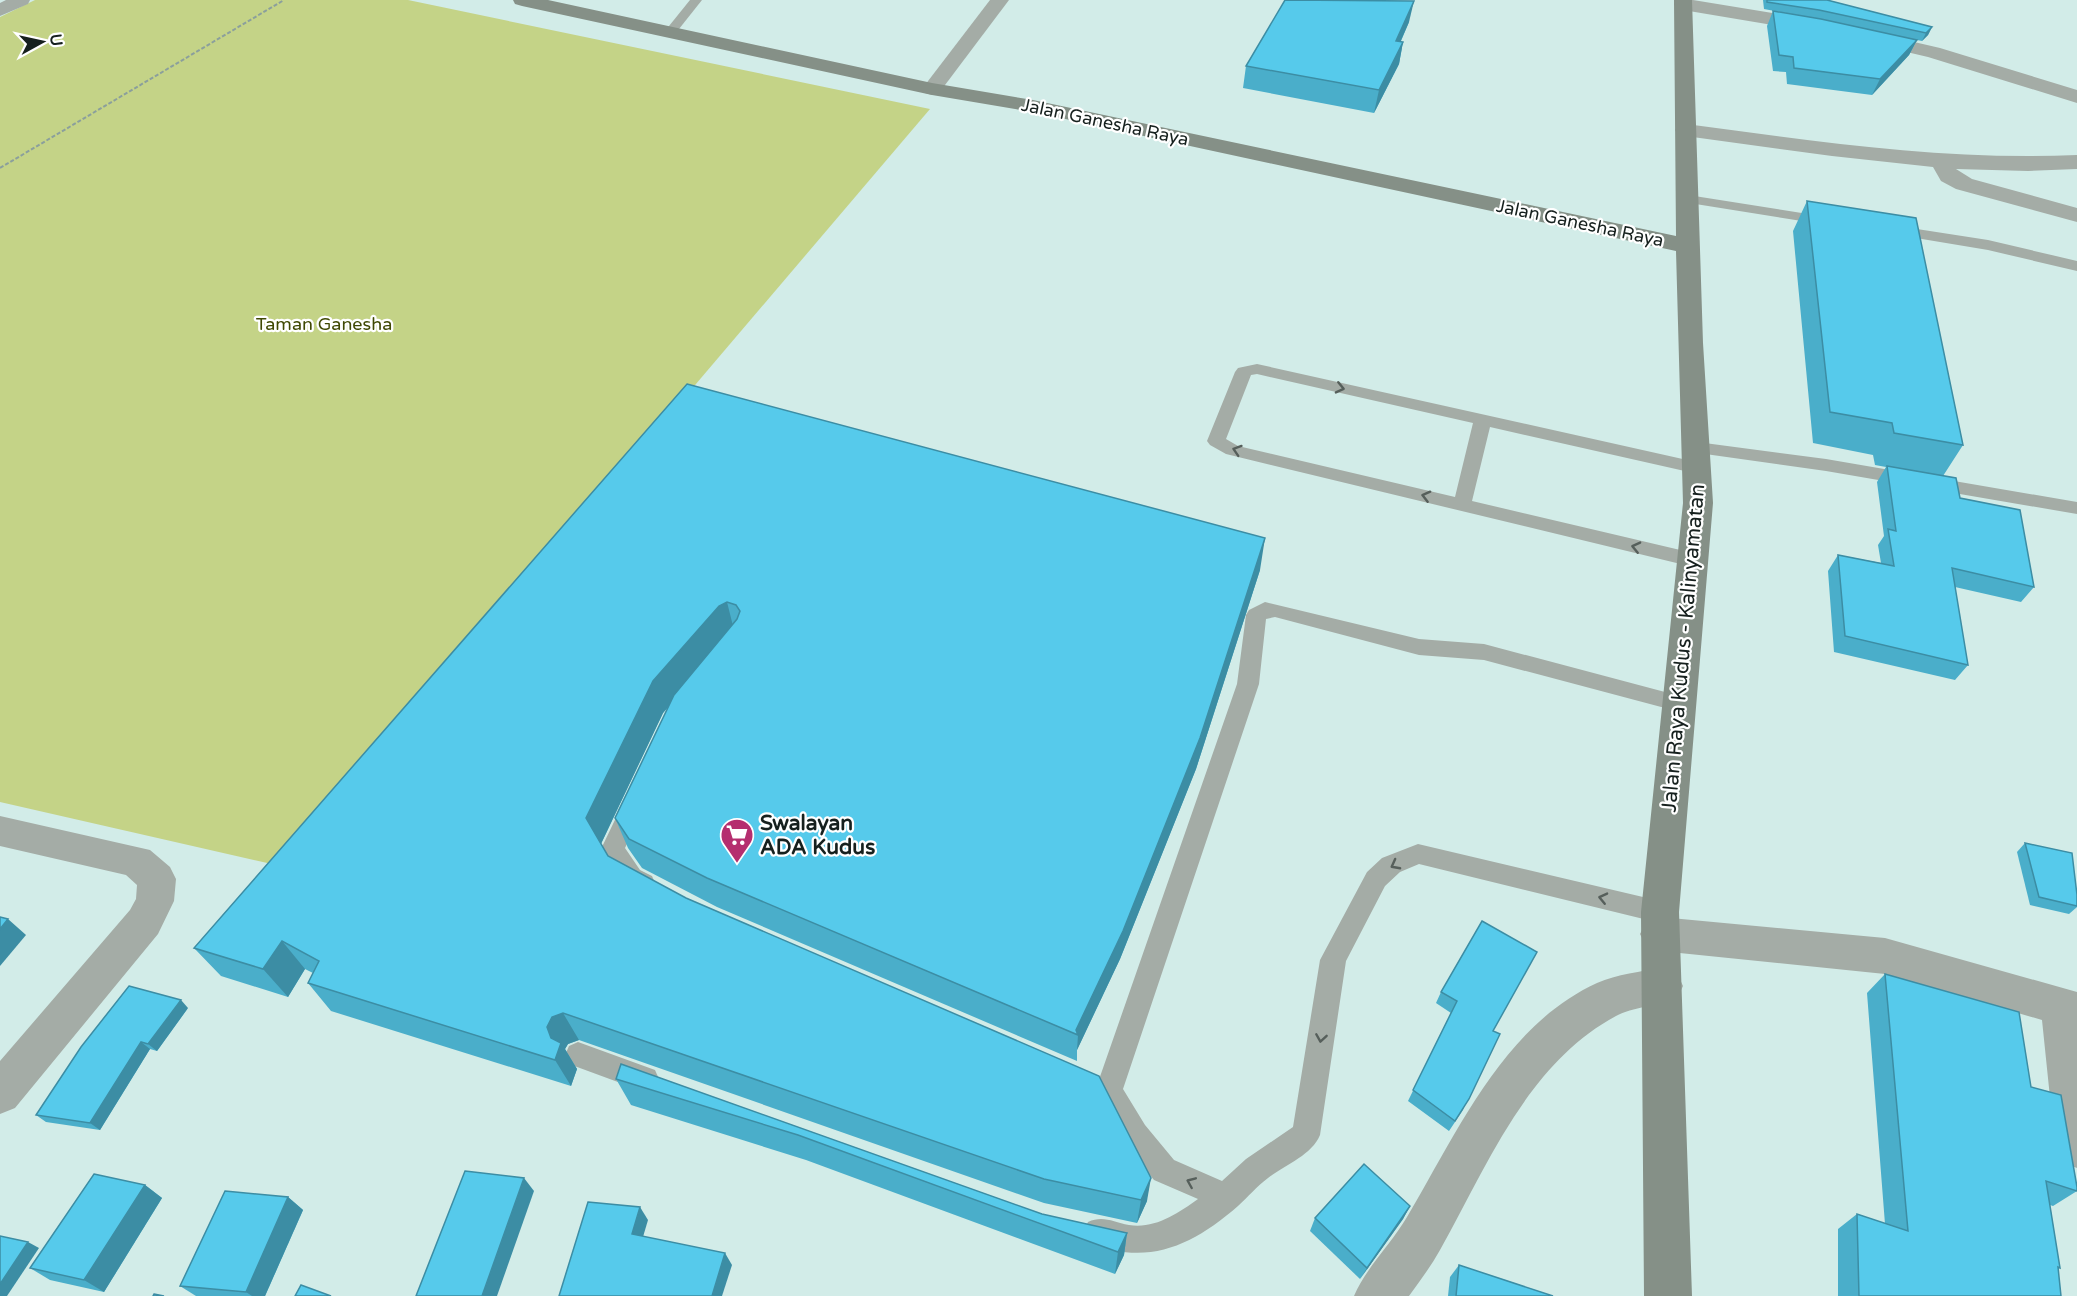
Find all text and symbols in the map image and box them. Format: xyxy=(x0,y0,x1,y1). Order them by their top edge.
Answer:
north arrow xyxy=(12,12,72,72)
text: U xyxy=(45,33,67,47)
street label: Jalan Ganesha Raya xyxy=(1019,94,1191,150)
street label: Jalan Ganesha Raya xyxy=(1494,195,1666,251)
park label: Taman Ganesha xyxy=(256,313,392,335)
one-way arrow xyxy=(1335,380,1345,393)
one-way arrow xyxy=(1232,445,1243,457)
street label: Jalan Raya Kudus - Kalinyamatan xyxy=(1657,483,1710,813)
one-way arrow xyxy=(1421,491,1431,504)
one-way arrow xyxy=(1631,541,1641,554)
place label: Swalayan ADA Kudus xyxy=(760,811,875,860)
supermarket icon: Swalayan ADA Kudus xyxy=(719,817,755,864)
one-way arrow xyxy=(1391,858,1401,869)
one-way arrow xyxy=(1599,893,1609,906)
one-way arrow xyxy=(1315,1033,1327,1043)
one-way arrow xyxy=(1186,1177,1197,1189)

